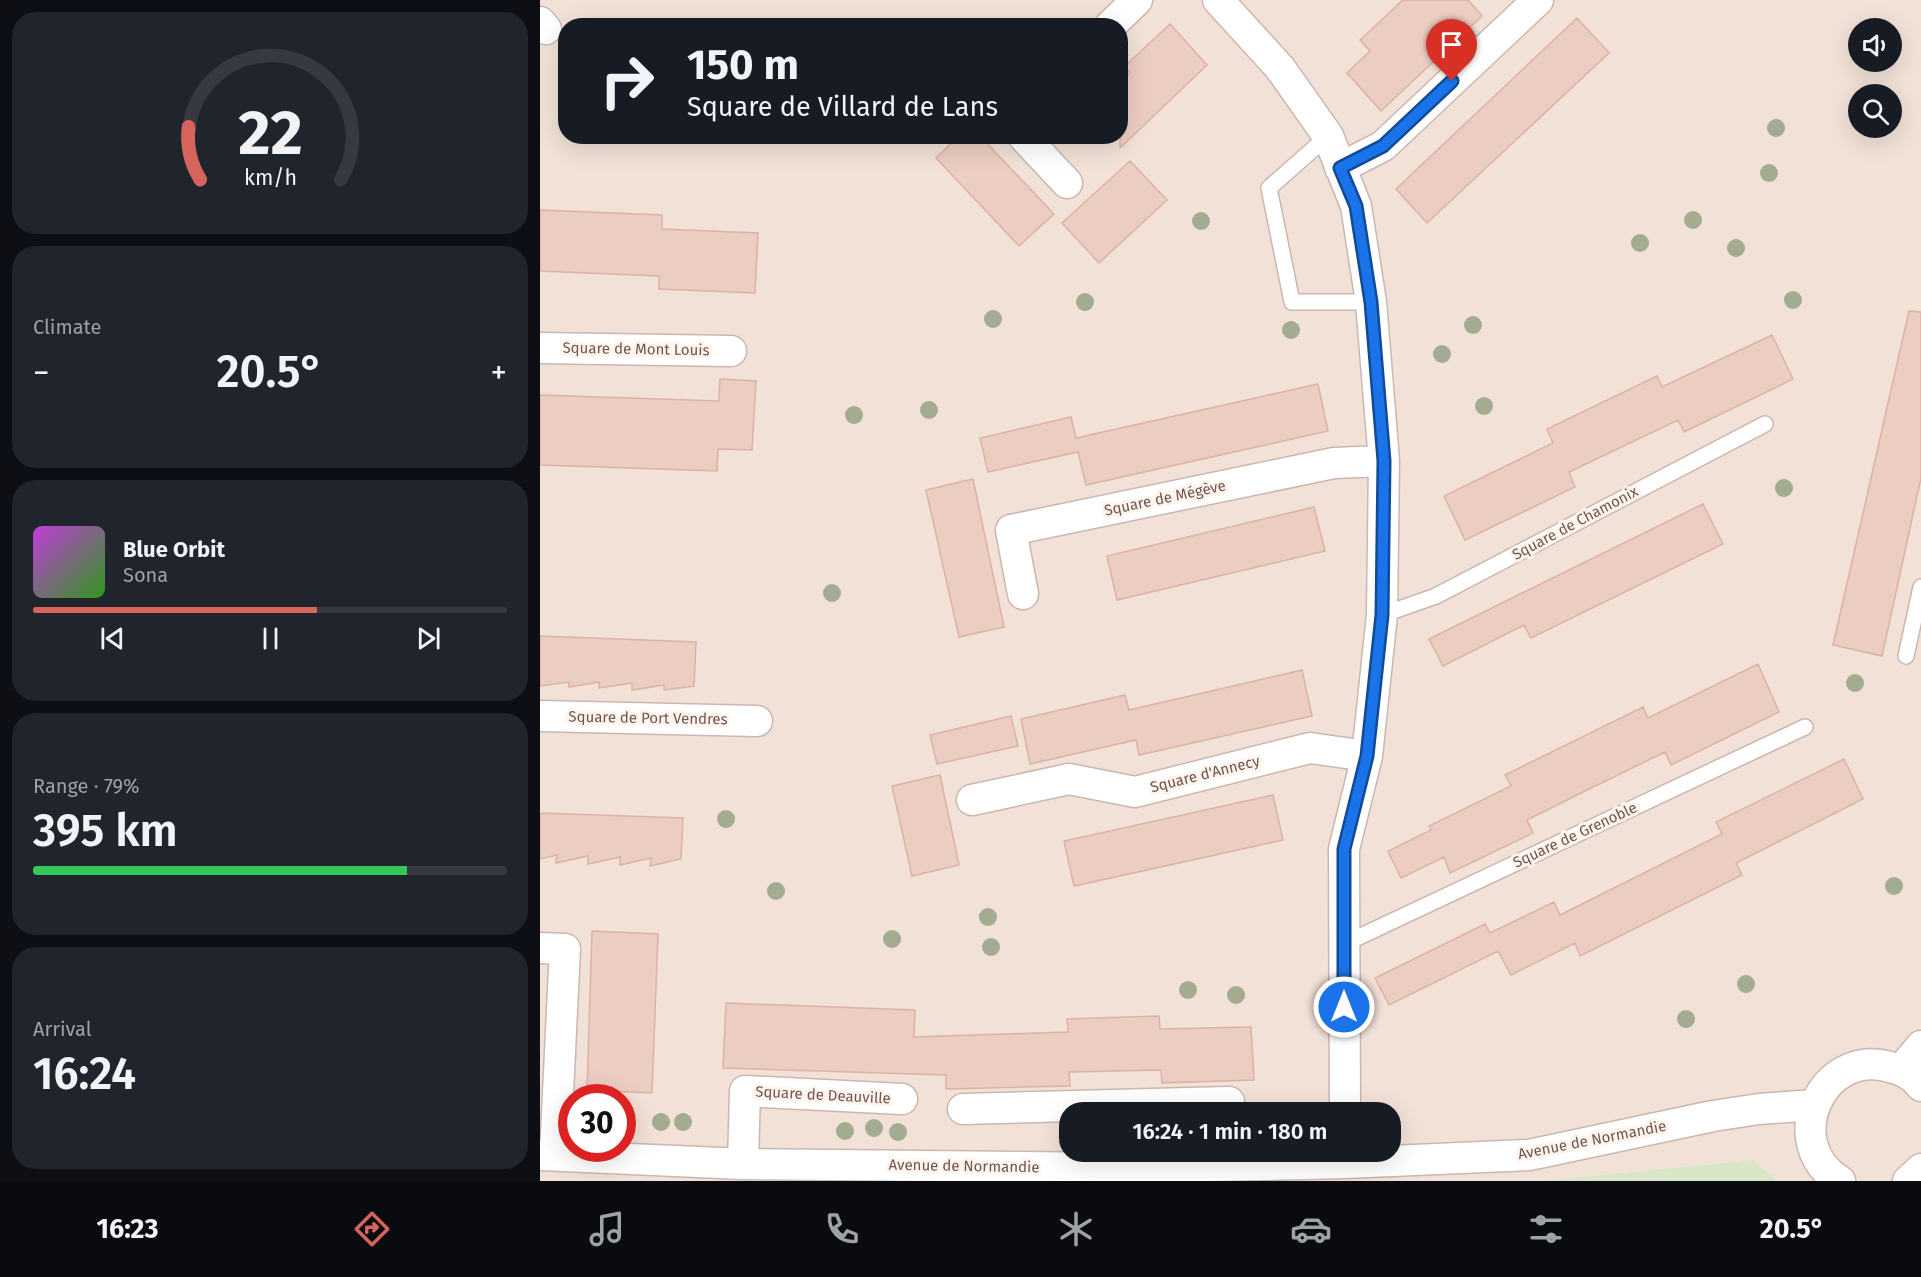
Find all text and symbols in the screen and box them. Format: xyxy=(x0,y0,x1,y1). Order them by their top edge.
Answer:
map controls xyxy=(1848,18,1902,138)
button: sound xyxy=(1848,18,1902,72)
pin xyxy=(1426,19,1477,81)
icon: arrive xyxy=(1435,28,1468,61)
text: 150 m xyxy=(687,40,799,90)
icon: right xyxy=(588,42,666,120)
button: search xyxy=(1848,84,1902,138)
text: Square de Villard de Lans xyxy=(687,91,998,123)
text: 22 xyxy=(238,96,302,171)
text: km/h xyxy=(243,165,297,191)
text: Climate xyxy=(33,315,101,339)
street label: Square de Mont Louis xyxy=(562,339,710,359)
text: 20.5° xyxy=(216,345,324,399)
text: − xyxy=(33,353,50,393)
text: + xyxy=(491,353,507,393)
street label: Square de Mégève xyxy=(1103,476,1227,520)
street label: Square de Chamonix xyxy=(1509,482,1642,564)
text: Blue Orbit xyxy=(123,536,225,563)
text: Sona xyxy=(123,563,168,587)
icon: previous xyxy=(96,622,129,655)
icon: pause xyxy=(254,622,287,655)
icon: next xyxy=(412,622,445,655)
street label: Square de Port Vendres xyxy=(568,708,728,728)
street label: Square d'Annecy xyxy=(1148,752,1262,796)
text: Range · 79% xyxy=(33,774,139,798)
street label: Square de Grenoble xyxy=(1510,798,1640,872)
text: 395 km xyxy=(33,804,178,858)
position arrow xyxy=(1312,975,1376,1039)
text: Arrival xyxy=(33,1017,92,1041)
text: 16:24 xyxy=(33,1047,136,1101)
street label: Square de Deauville xyxy=(755,1082,891,1108)
speed limit sign: 30 xyxy=(558,1084,636,1162)
street label: Avenue de Normandie xyxy=(1516,1117,1668,1163)
text: 16:24 · 1 min · 180 m xyxy=(1133,1118,1327,1145)
street label: Avenue de Normandie xyxy=(888,1156,1040,1176)
icon: directions xyxy=(351,1208,393,1250)
icon: music xyxy=(586,1208,628,1250)
icon: phone xyxy=(821,1208,863,1250)
icon: climate xyxy=(1055,1208,1097,1250)
icon: car xyxy=(1290,1208,1332,1250)
icon: filters xyxy=(1525,1208,1567,1250)
text: 16:23 xyxy=(96,1213,158,1245)
text: 20.5° xyxy=(1760,1213,1825,1245)

